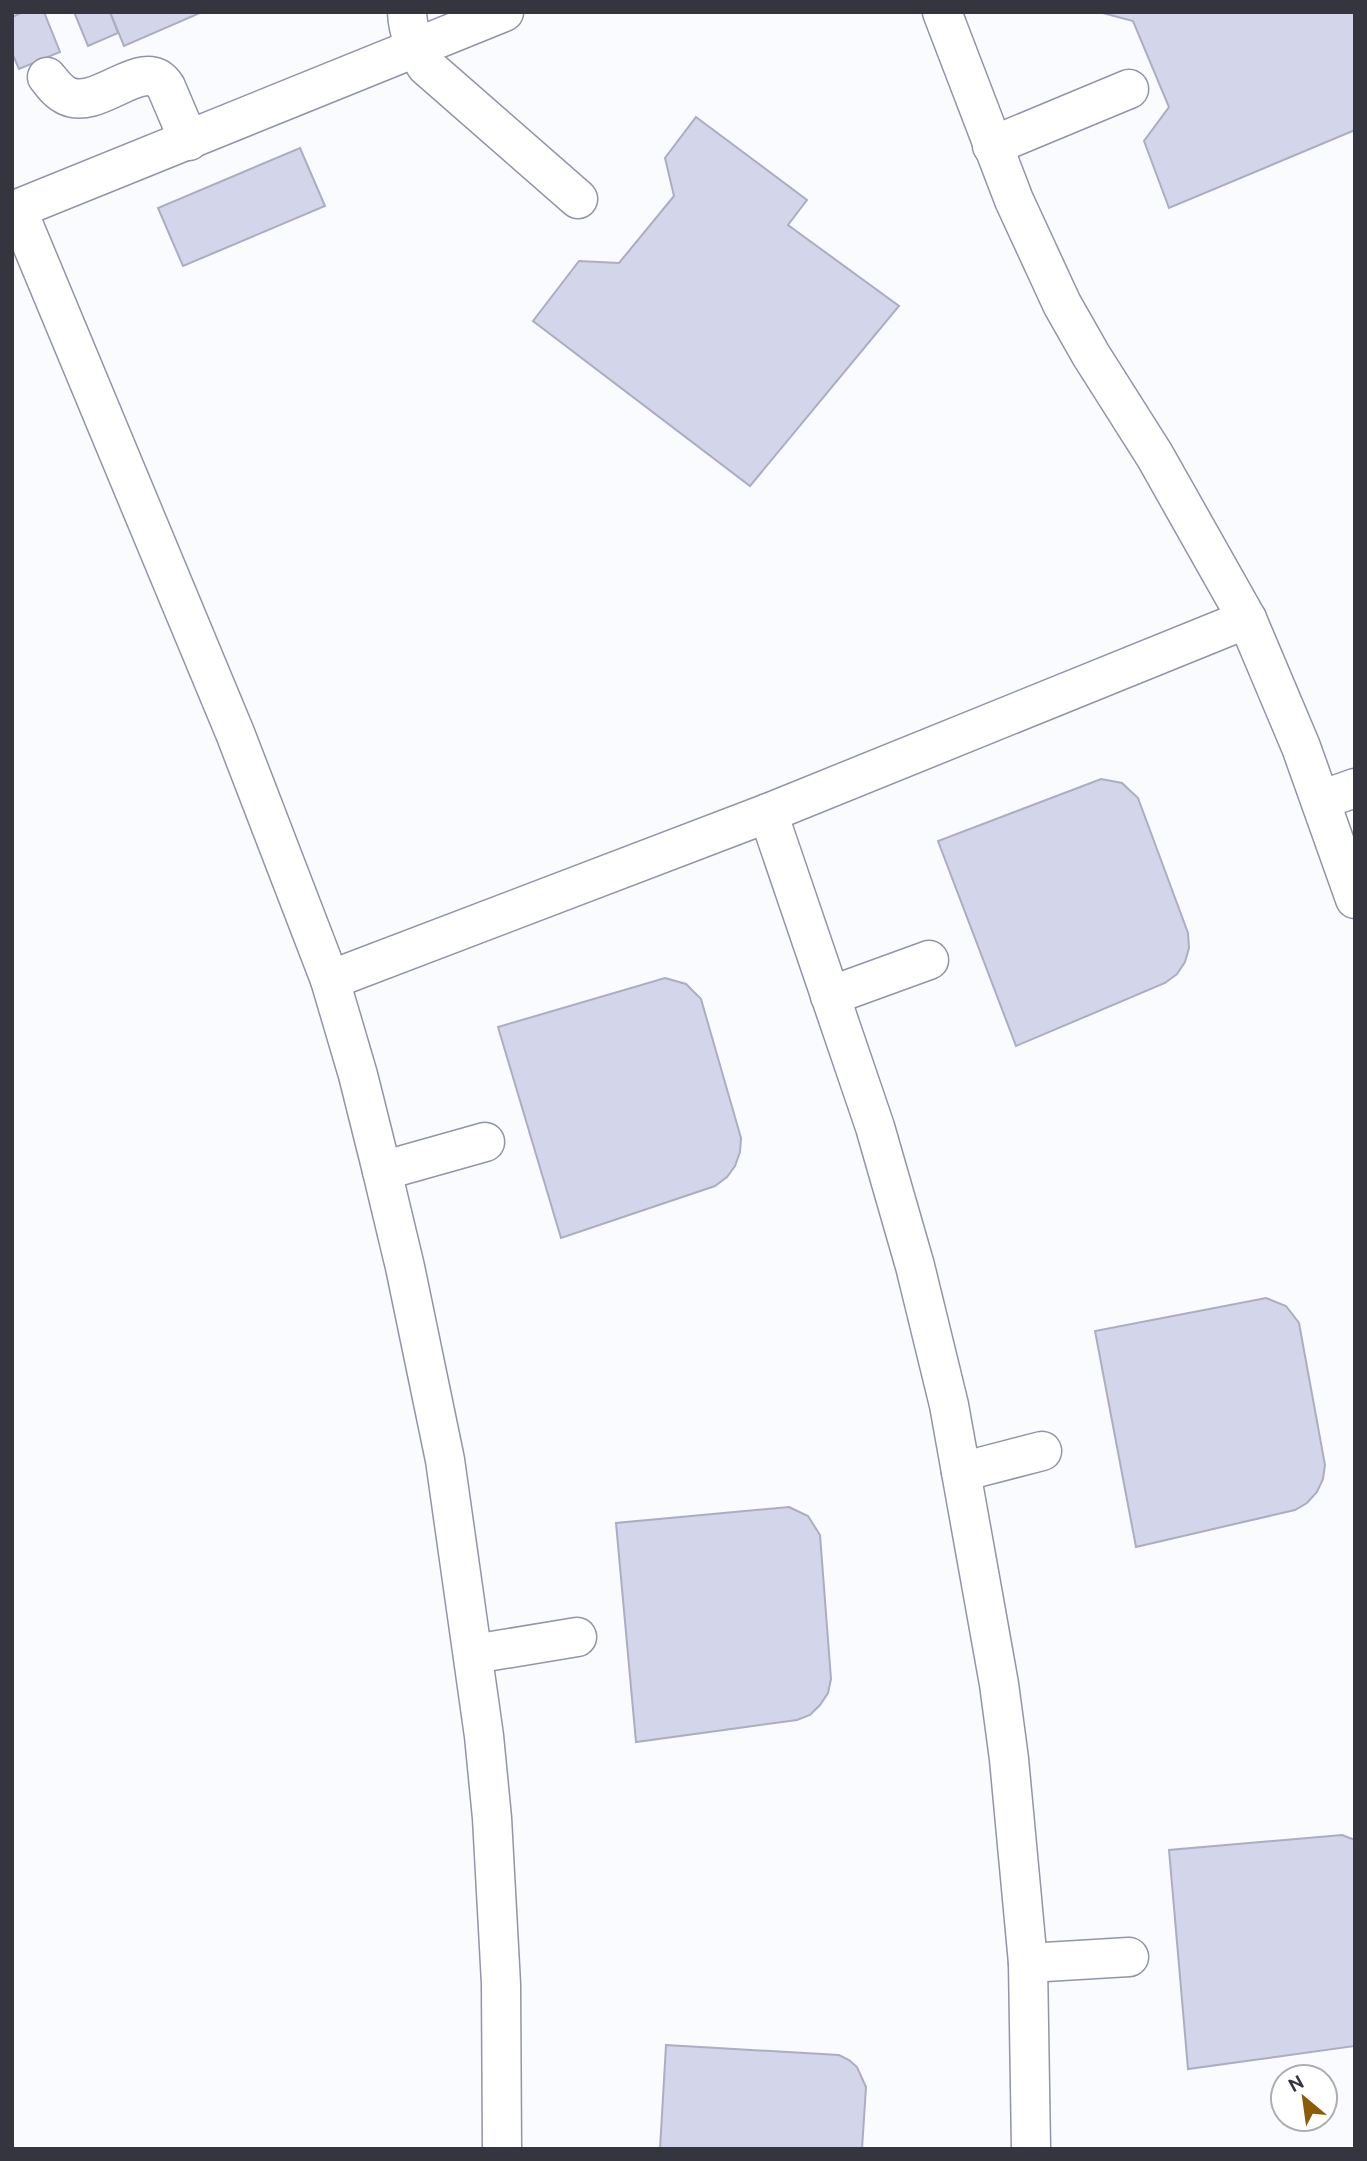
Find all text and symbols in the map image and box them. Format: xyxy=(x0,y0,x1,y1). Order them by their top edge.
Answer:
north arrow xyxy=(1269,2063,1339,2133)
text: N xyxy=(1284,2070,1307,2096)

